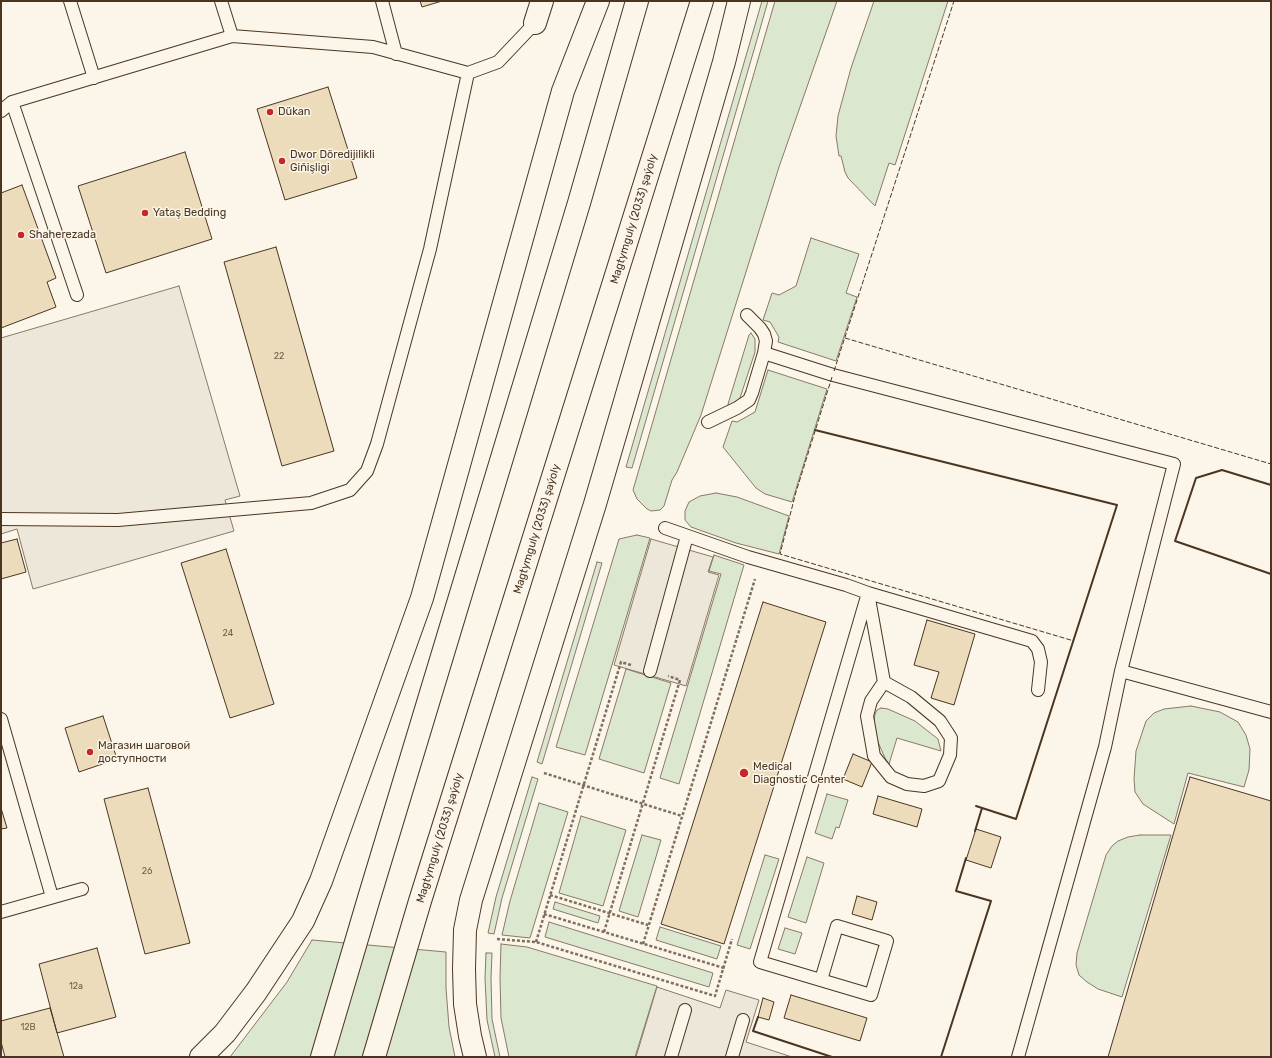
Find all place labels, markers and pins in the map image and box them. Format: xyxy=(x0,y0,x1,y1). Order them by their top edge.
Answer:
place label: Dükan xyxy=(278,105,311,119)
marker: Dükan xyxy=(265,107,275,117)
place label: Dwor Döredijilikli Giňişligi xyxy=(290,148,375,174)
marker: Dwor Döredijilikli Giňişligi xyxy=(277,156,287,166)
place label: Yataş Bedding xyxy=(153,206,226,220)
marker: Yataş Bedding xyxy=(140,208,150,218)
place label: Shaherezada xyxy=(29,228,96,242)
marker: Shaherezada xyxy=(16,230,26,240)
place label: Магазин шаговой доступности xyxy=(98,739,190,765)
marker: Магазин шаговой доступности xyxy=(85,747,95,757)
place label: Medical Diagnostic Center xyxy=(753,760,845,786)
marker: Medical Diagnostic Center xyxy=(738,767,750,779)

